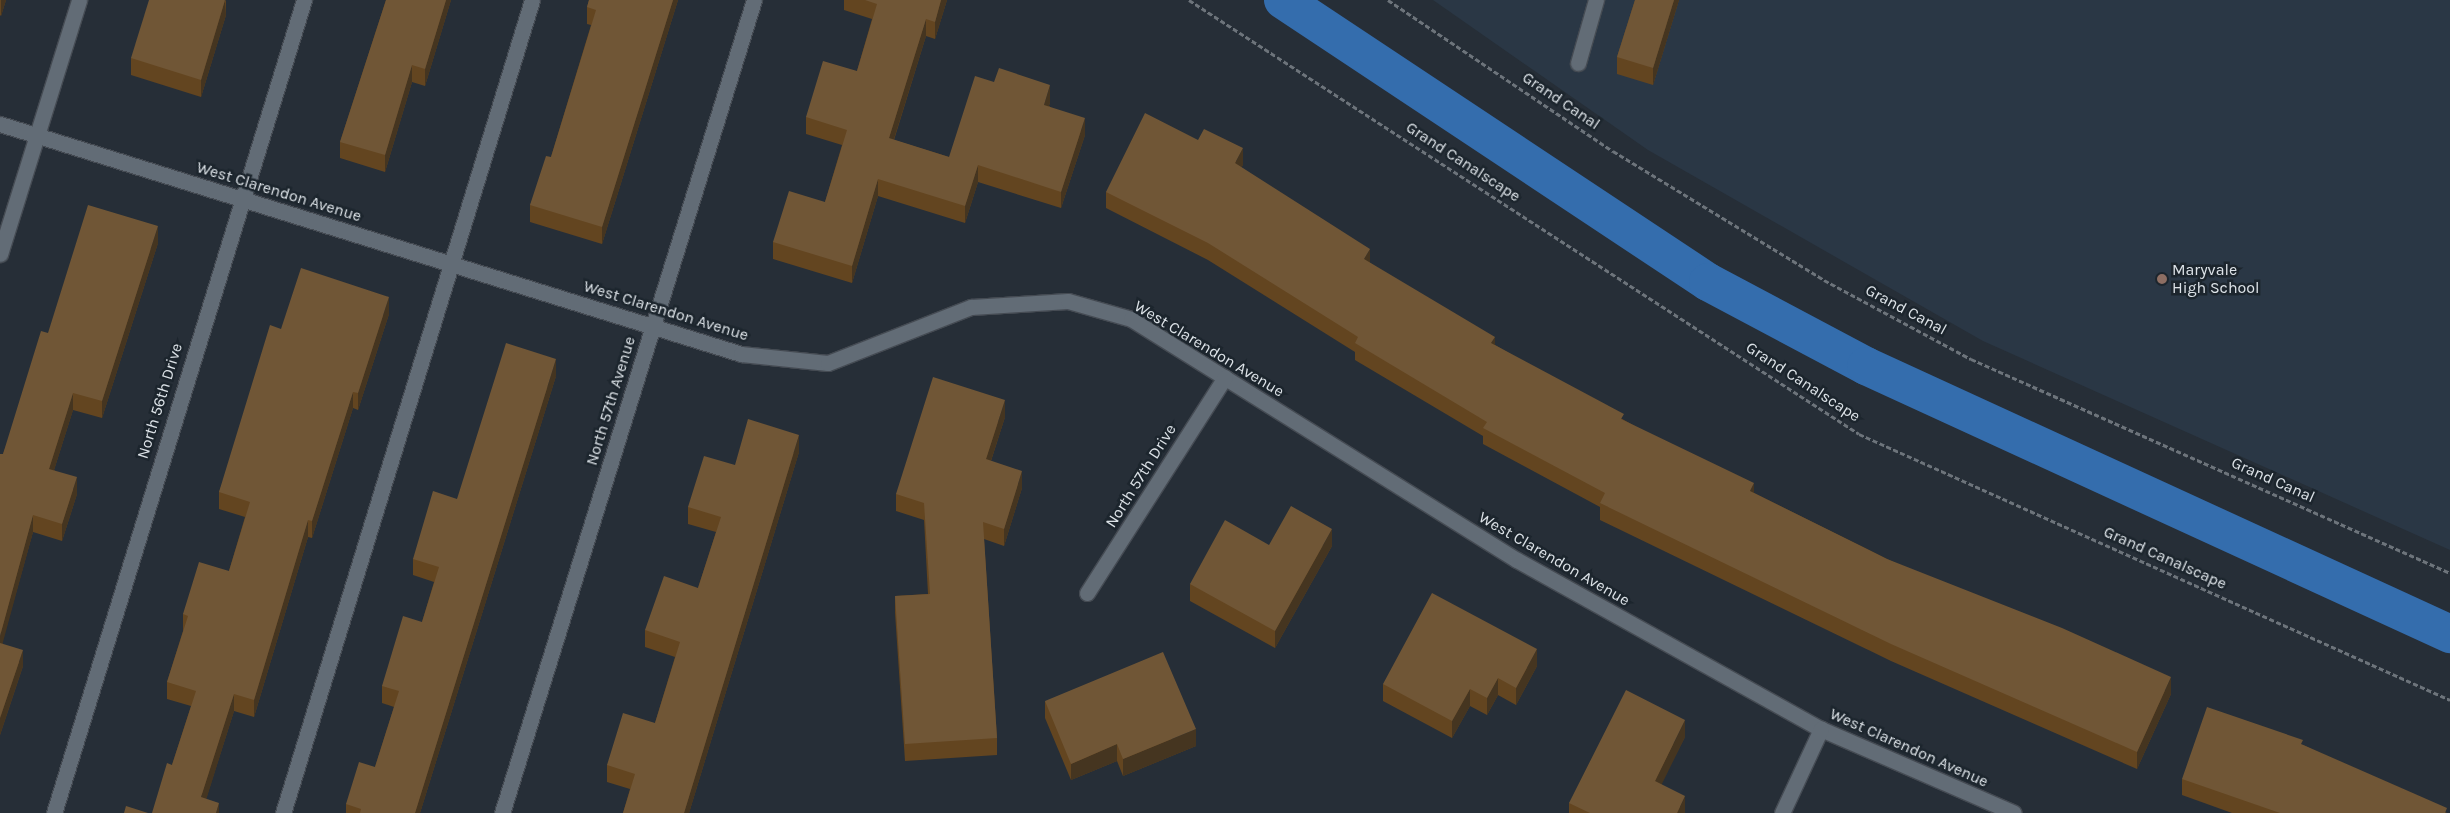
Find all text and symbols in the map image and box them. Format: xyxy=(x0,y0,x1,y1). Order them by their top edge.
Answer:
street label: Grand Canal xyxy=(1519,68,1603,134)
street label: Grand Canalscape xyxy=(1402,118,1524,206)
street label: West Clarendon Avenue xyxy=(194,158,364,226)
place label: Maryvale High School xyxy=(2172,260,2260,298)
marker: Maryvale High School xyxy=(2156,273,2168,285)
street label: West Clarendon Avenue xyxy=(581,277,751,345)
street label: Grand Canal xyxy=(1862,281,1950,339)
street label: West Clarendon Avenue xyxy=(1131,297,1287,401)
street label: North 57th Avenue xyxy=(582,334,640,468)
street label: Grand Canalscape xyxy=(1742,338,1864,426)
street label: North 56th Drive xyxy=(133,341,187,461)
street label: North 57th Drive xyxy=(1102,421,1180,531)
street label: Grand Canal xyxy=(2228,453,2318,507)
street label: West Clarendon Avenue xyxy=(1475,508,1633,610)
street label: Grand Canalscape xyxy=(2101,522,2229,594)
street label: West Clarendon Avenue xyxy=(1827,704,1991,792)

